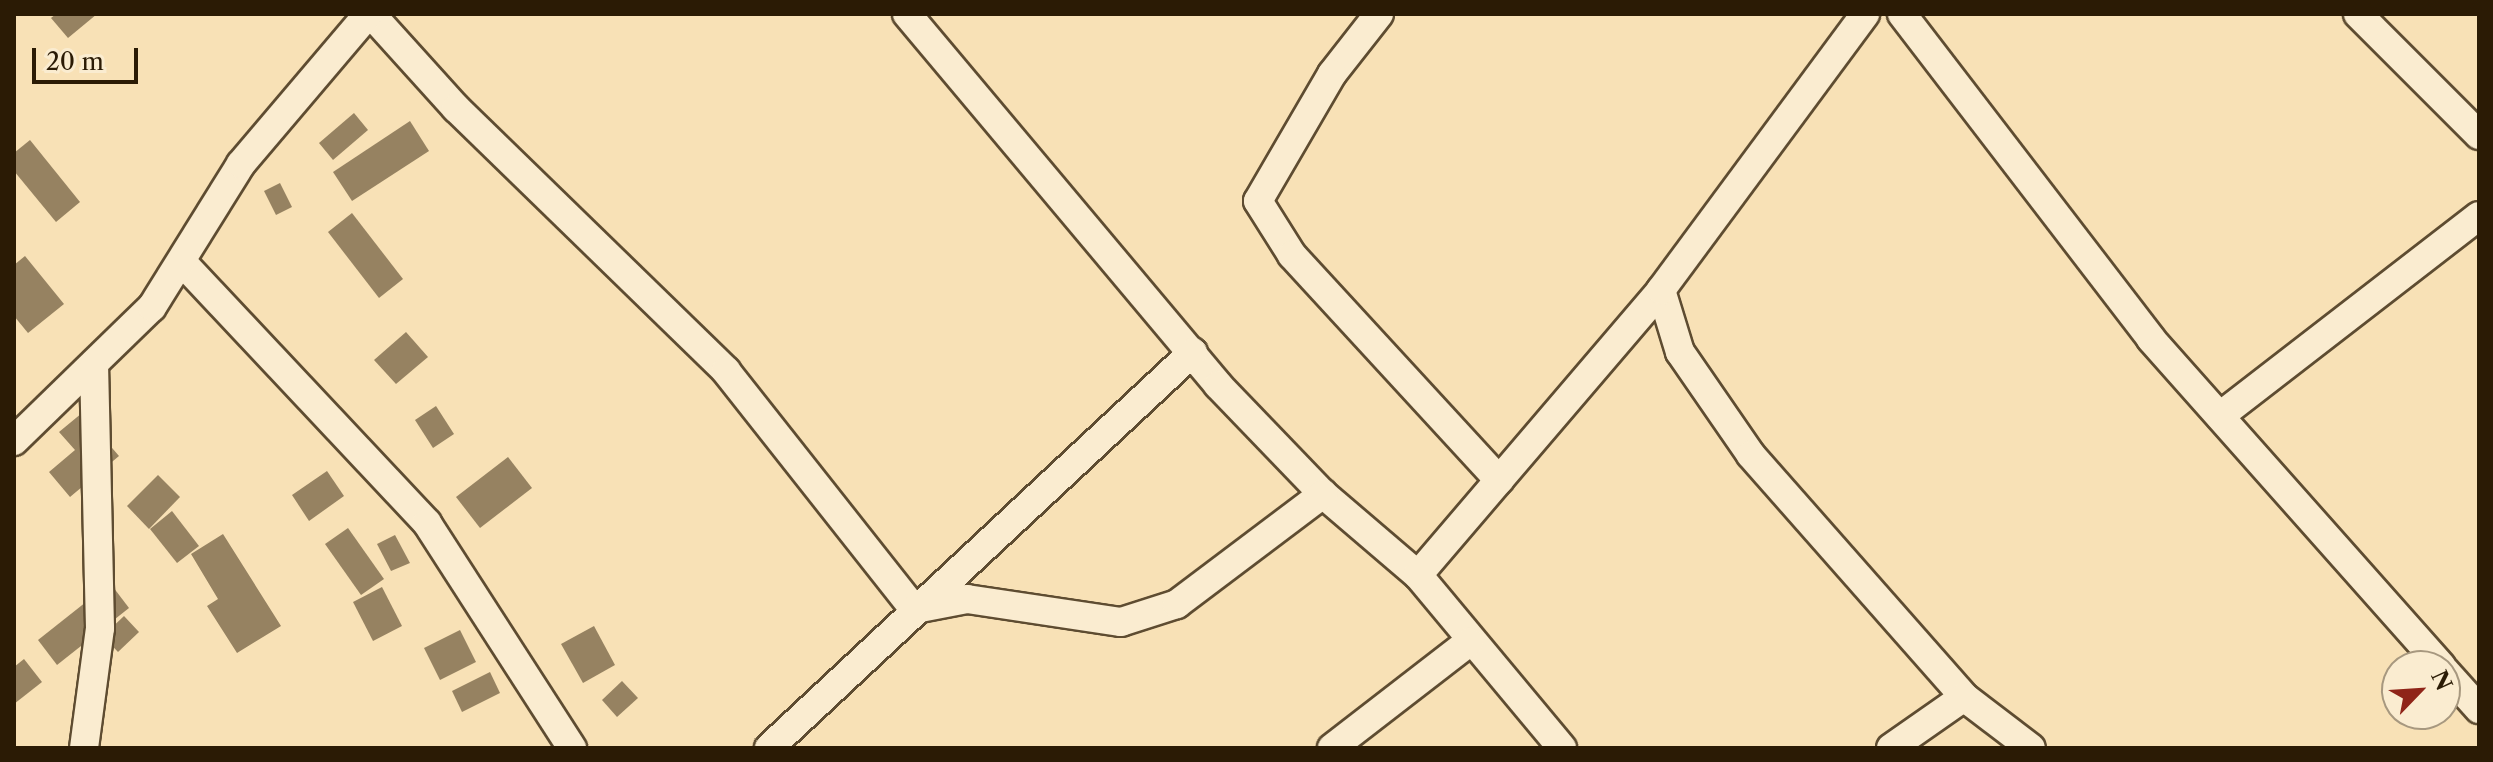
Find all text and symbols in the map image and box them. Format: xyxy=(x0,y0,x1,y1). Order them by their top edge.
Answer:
scale bar xyxy=(36,32,142,82)
text: 20 m xyxy=(46,47,104,76)
north arrow xyxy=(2381,650,2461,730)
text: N xyxy=(2425,666,2458,695)

